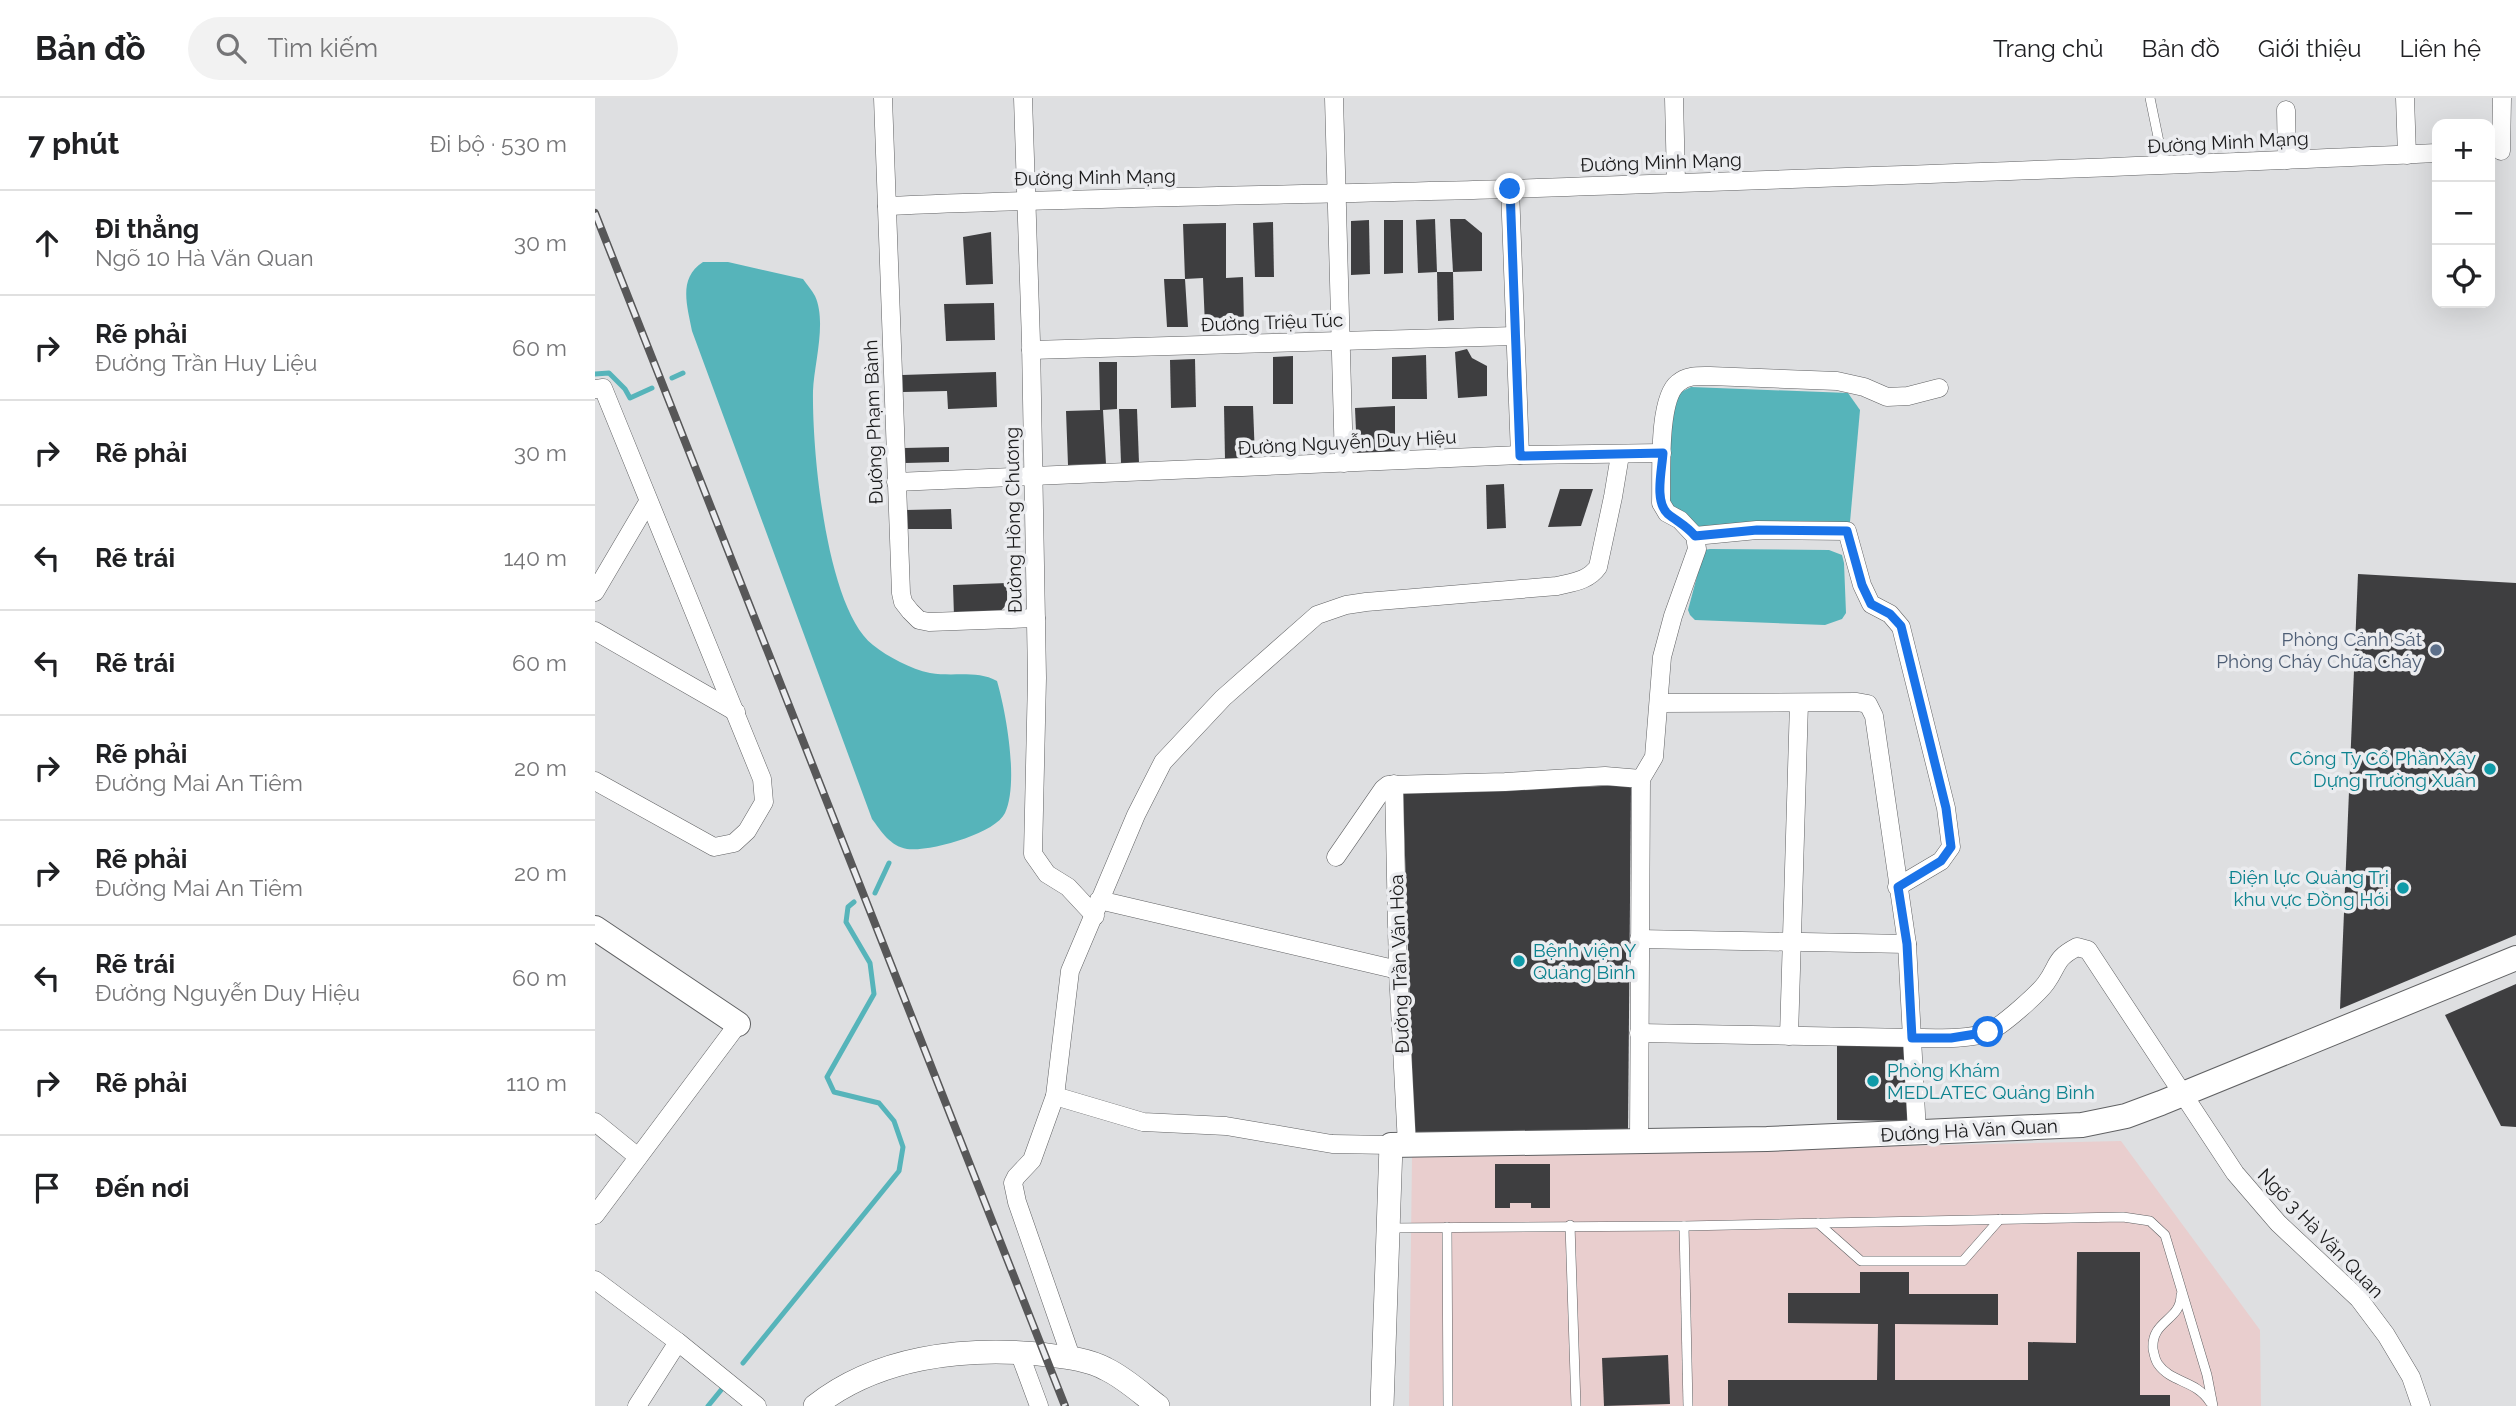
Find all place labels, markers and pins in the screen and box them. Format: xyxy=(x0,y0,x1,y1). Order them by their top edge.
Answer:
place label: Phòng Cảnh Sát Phòng Cháy Chữa Cháy xyxy=(2216,628,2423,672)
marker: Phòng Cảnh Sát Phòng Cháy Chữa Cháy xyxy=(2428,642,2444,658)
place label: Công Ty Cổ Phần Xây Dựng Trường Xuân xyxy=(2289,747,2476,791)
marker: Công Ty Cổ Phần Xây Dựng Trường Xuân xyxy=(2482,761,2498,777)
place label: Điện lực Quảng Trị khu vực Đồng Hới xyxy=(2229,866,2389,910)
marker: Điện lực Quảng Trị khu vực Đồng Hới xyxy=(2395,880,2411,896)
place label: Bệnh viện Y Quảng Bình xyxy=(1533,939,1637,983)
marker: Bệnh viện Y Quảng Bình xyxy=(1511,953,1527,969)
place label: Phòng Khám MEDLATEC Quảng Bình xyxy=(1887,1059,2095,1103)
marker: Phòng Khám MEDLATEC Quảng Bình xyxy=(1865,1073,1881,1089)

